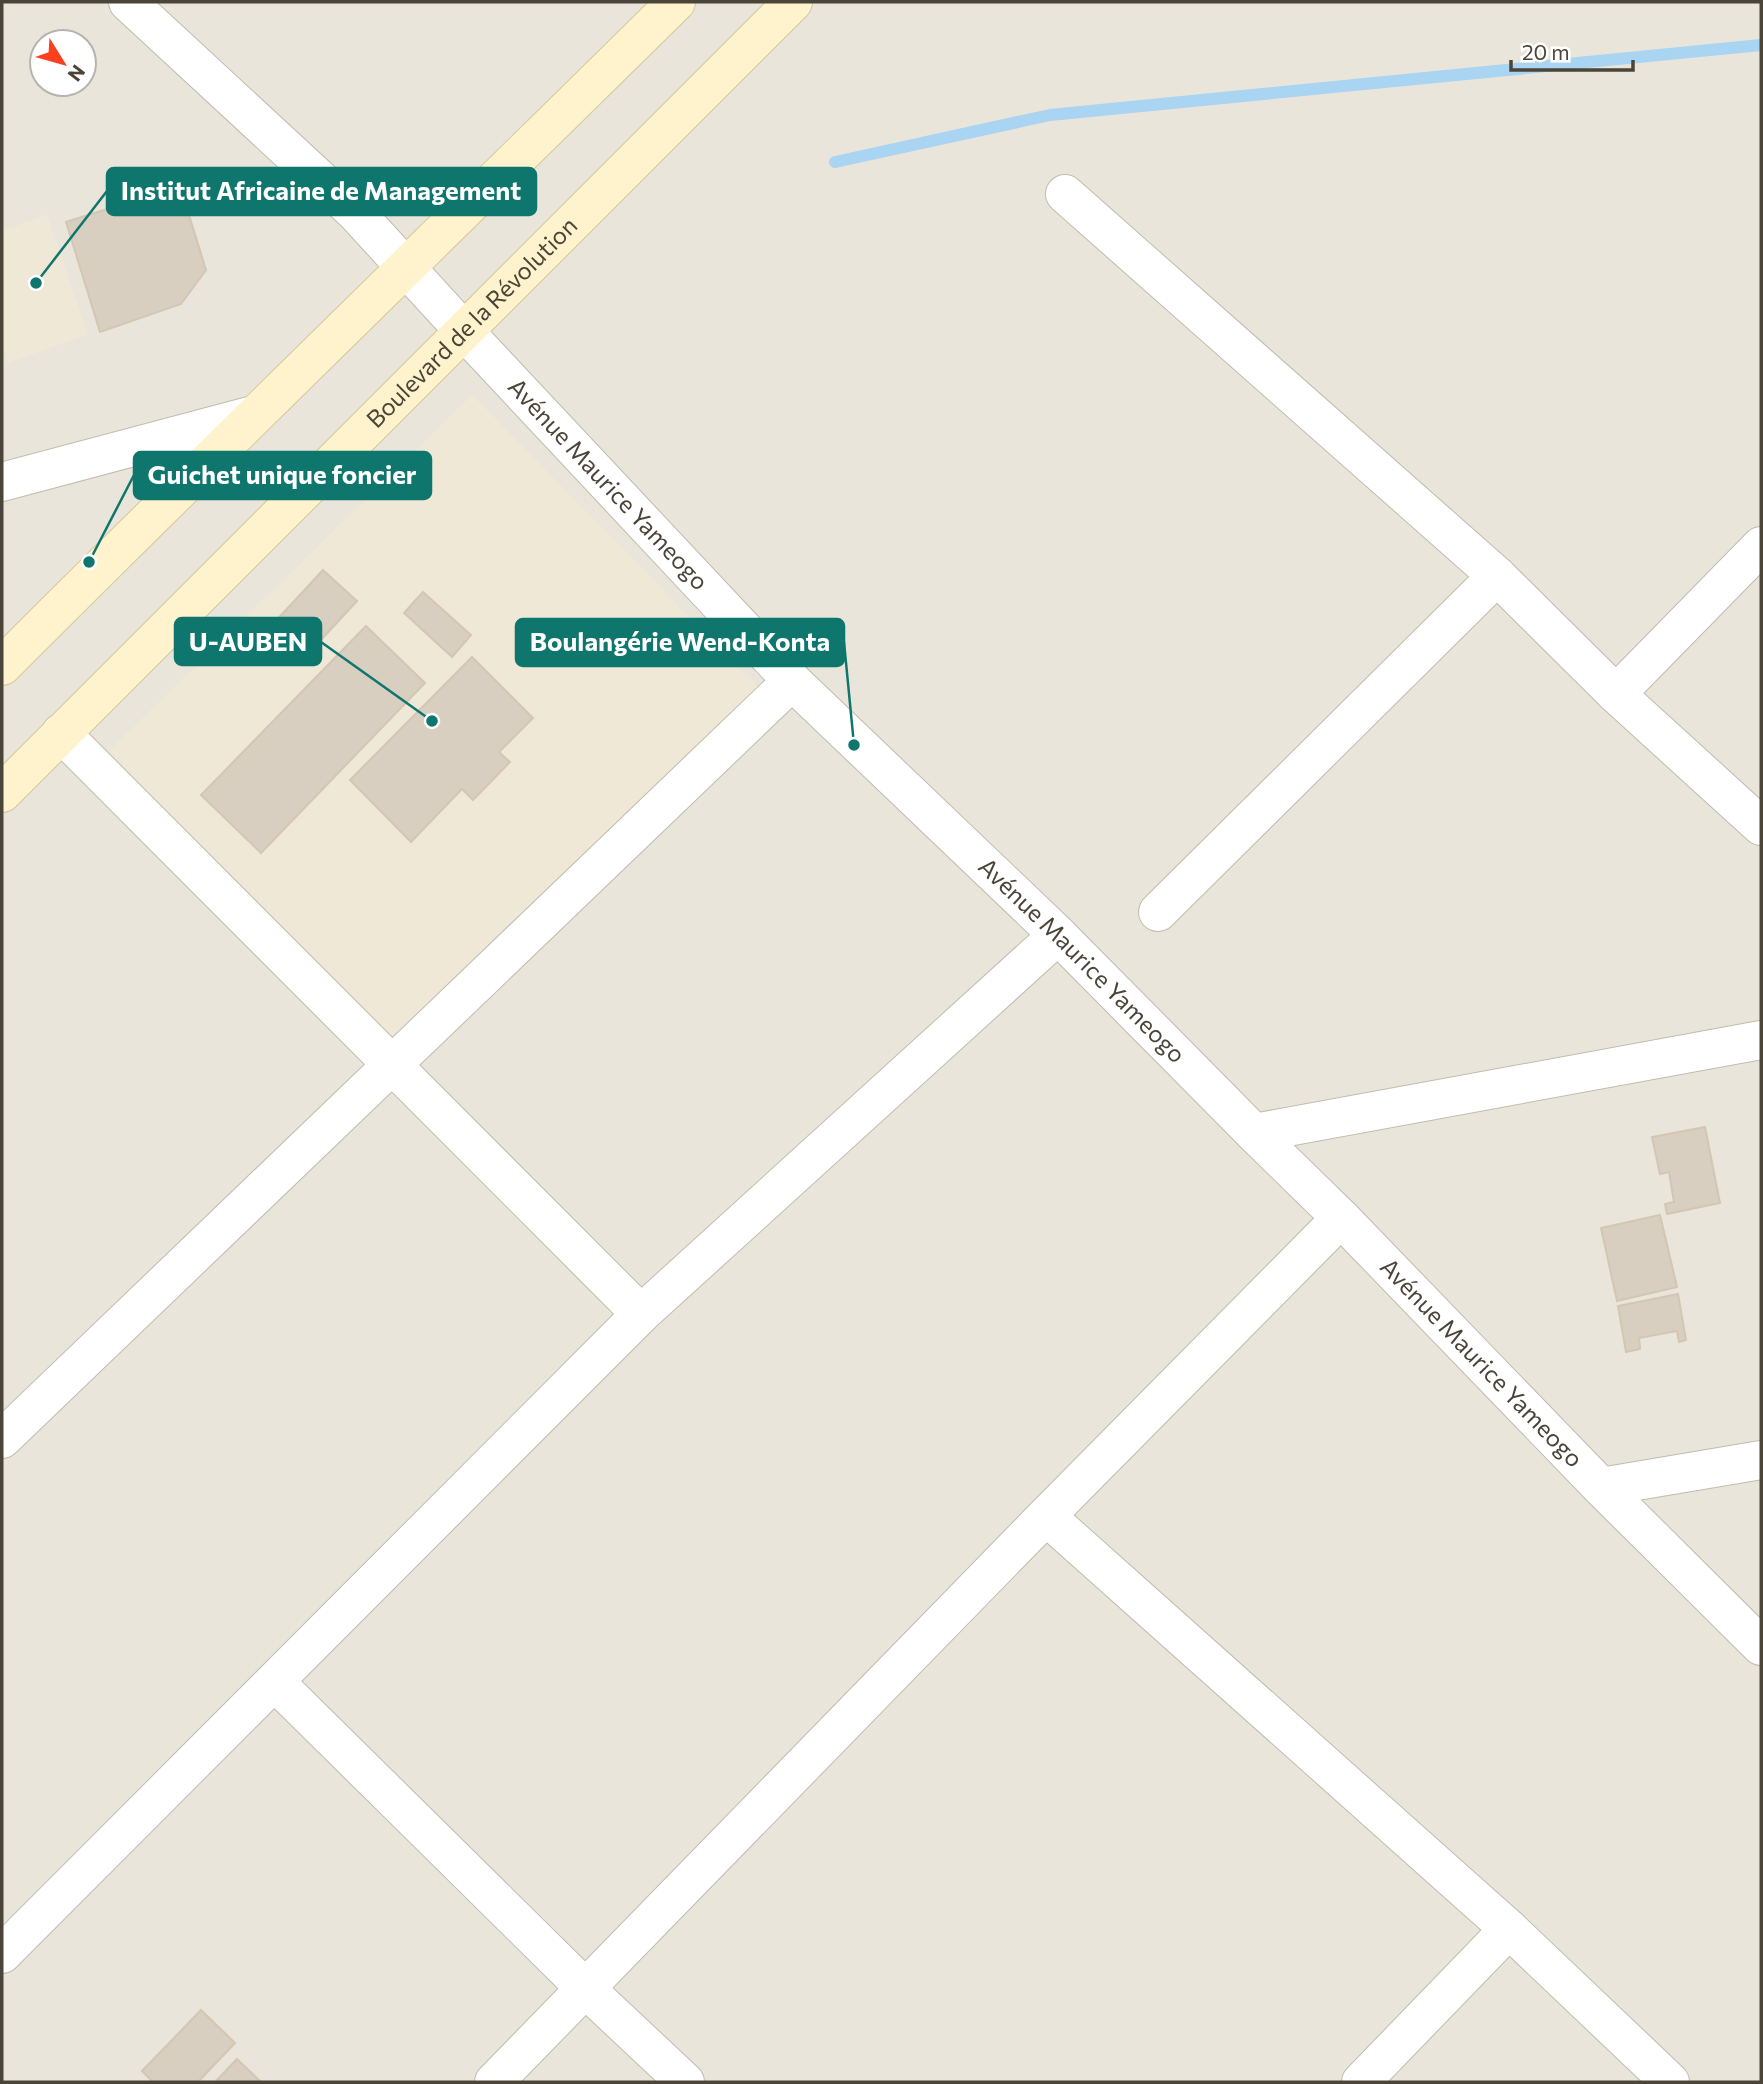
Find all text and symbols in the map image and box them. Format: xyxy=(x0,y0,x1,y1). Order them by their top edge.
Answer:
north arrow xyxy=(28,28,98,98)
scale bar xyxy=(1511,28,1634,72)
text: 20 m xyxy=(1522,39,1570,64)
text: N xyxy=(63,61,90,86)
callout: Institut Africaine de Management xyxy=(107,168,536,215)
text: Institut Africaine de Management xyxy=(121,174,521,205)
street label: Boulevard de la Révolution xyxy=(360,210,583,433)
street label: Avénue Maurice Yameogo xyxy=(503,372,715,595)
callout: Guichet unique foncier xyxy=(134,452,431,499)
text: Guichet unique foncier xyxy=(147,458,417,489)
callout: U-AUBEN xyxy=(175,618,321,665)
callout: Boulangérie Wend-Konta xyxy=(516,619,844,666)
text: U-AUBEN xyxy=(189,625,307,656)
text: Boulangérie Wend-Konta xyxy=(530,625,830,656)
street label: Avénue Maurice Yameogo xyxy=(973,851,1192,1068)
street label: Avénue Maurice Yameogo xyxy=(1375,1252,1590,1472)

